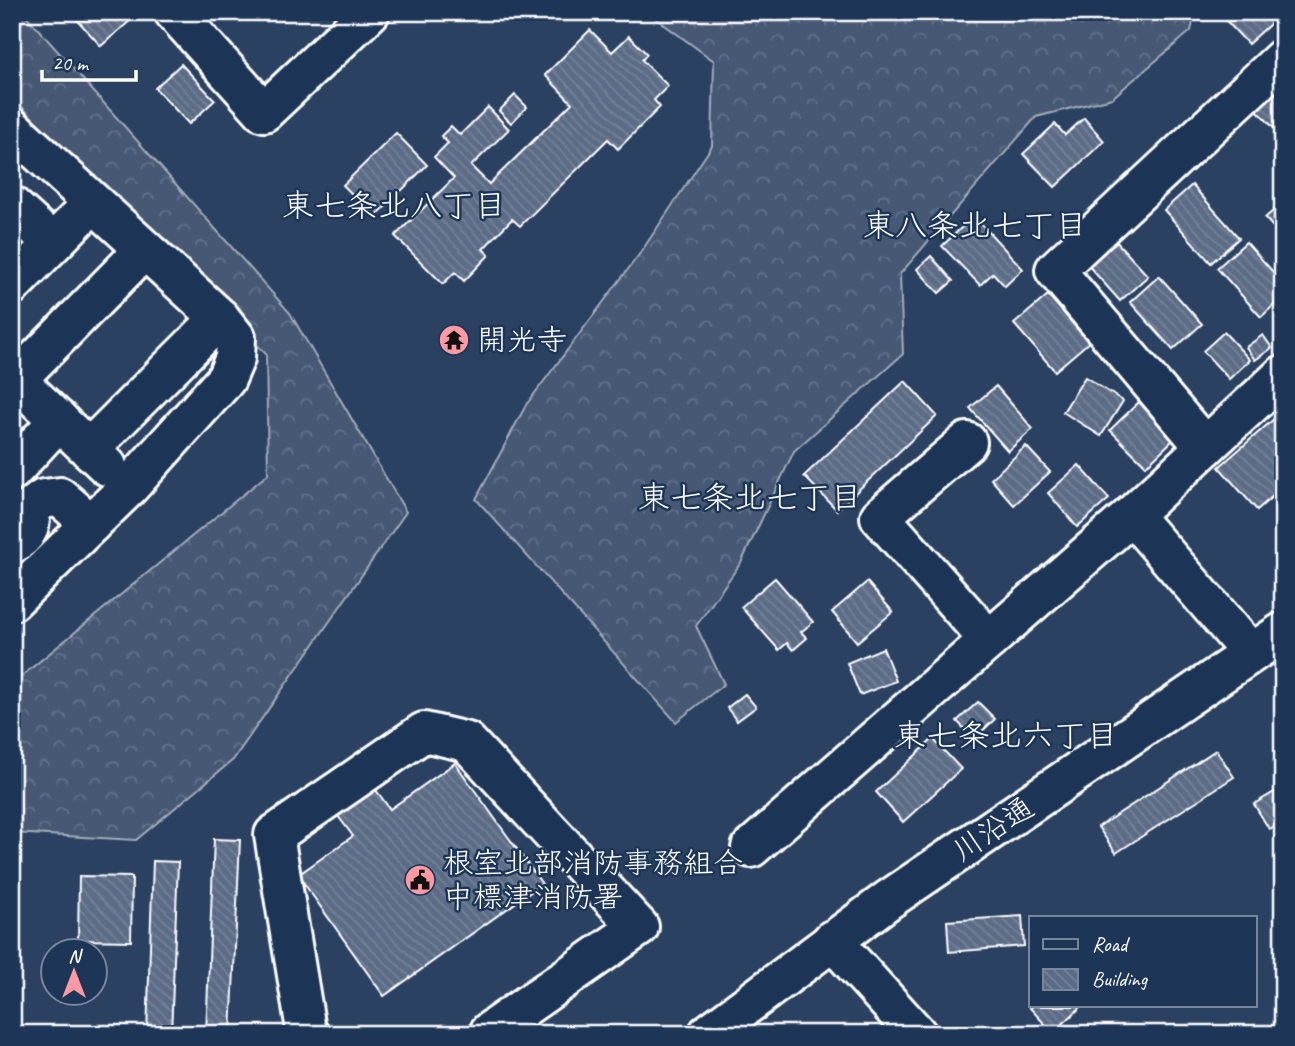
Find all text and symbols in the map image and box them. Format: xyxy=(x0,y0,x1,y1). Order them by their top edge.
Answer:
scale bar xyxy=(42,38,136,82)
text: 20 m xyxy=(52,50,90,76)
district label: 東七条北八丁目 xyxy=(282,185,506,226)
district label: 東八条北七丁目 xyxy=(863,205,1087,246)
place label: 開光寺 xyxy=(477,321,567,359)
temple icon: 開光寺 xyxy=(437,323,471,357)
district label: 東七条北七丁目 xyxy=(638,477,862,518)
district label: 東七条北六丁目 xyxy=(894,715,1118,756)
street label: 川沿通 xyxy=(945,788,1041,870)
place label: 根室北部消防事務組合 中標津消防署 xyxy=(443,844,743,916)
public building icon: 根室北部消防事務組合 中標津消防署 xyxy=(403,863,437,897)
legend xyxy=(1029,916,1256,1007)
text: Road xyxy=(1092,931,1131,957)
north arrow xyxy=(38,937,108,1007)
text: N xyxy=(68,944,83,968)
text: Building xyxy=(1092,966,1149,992)

